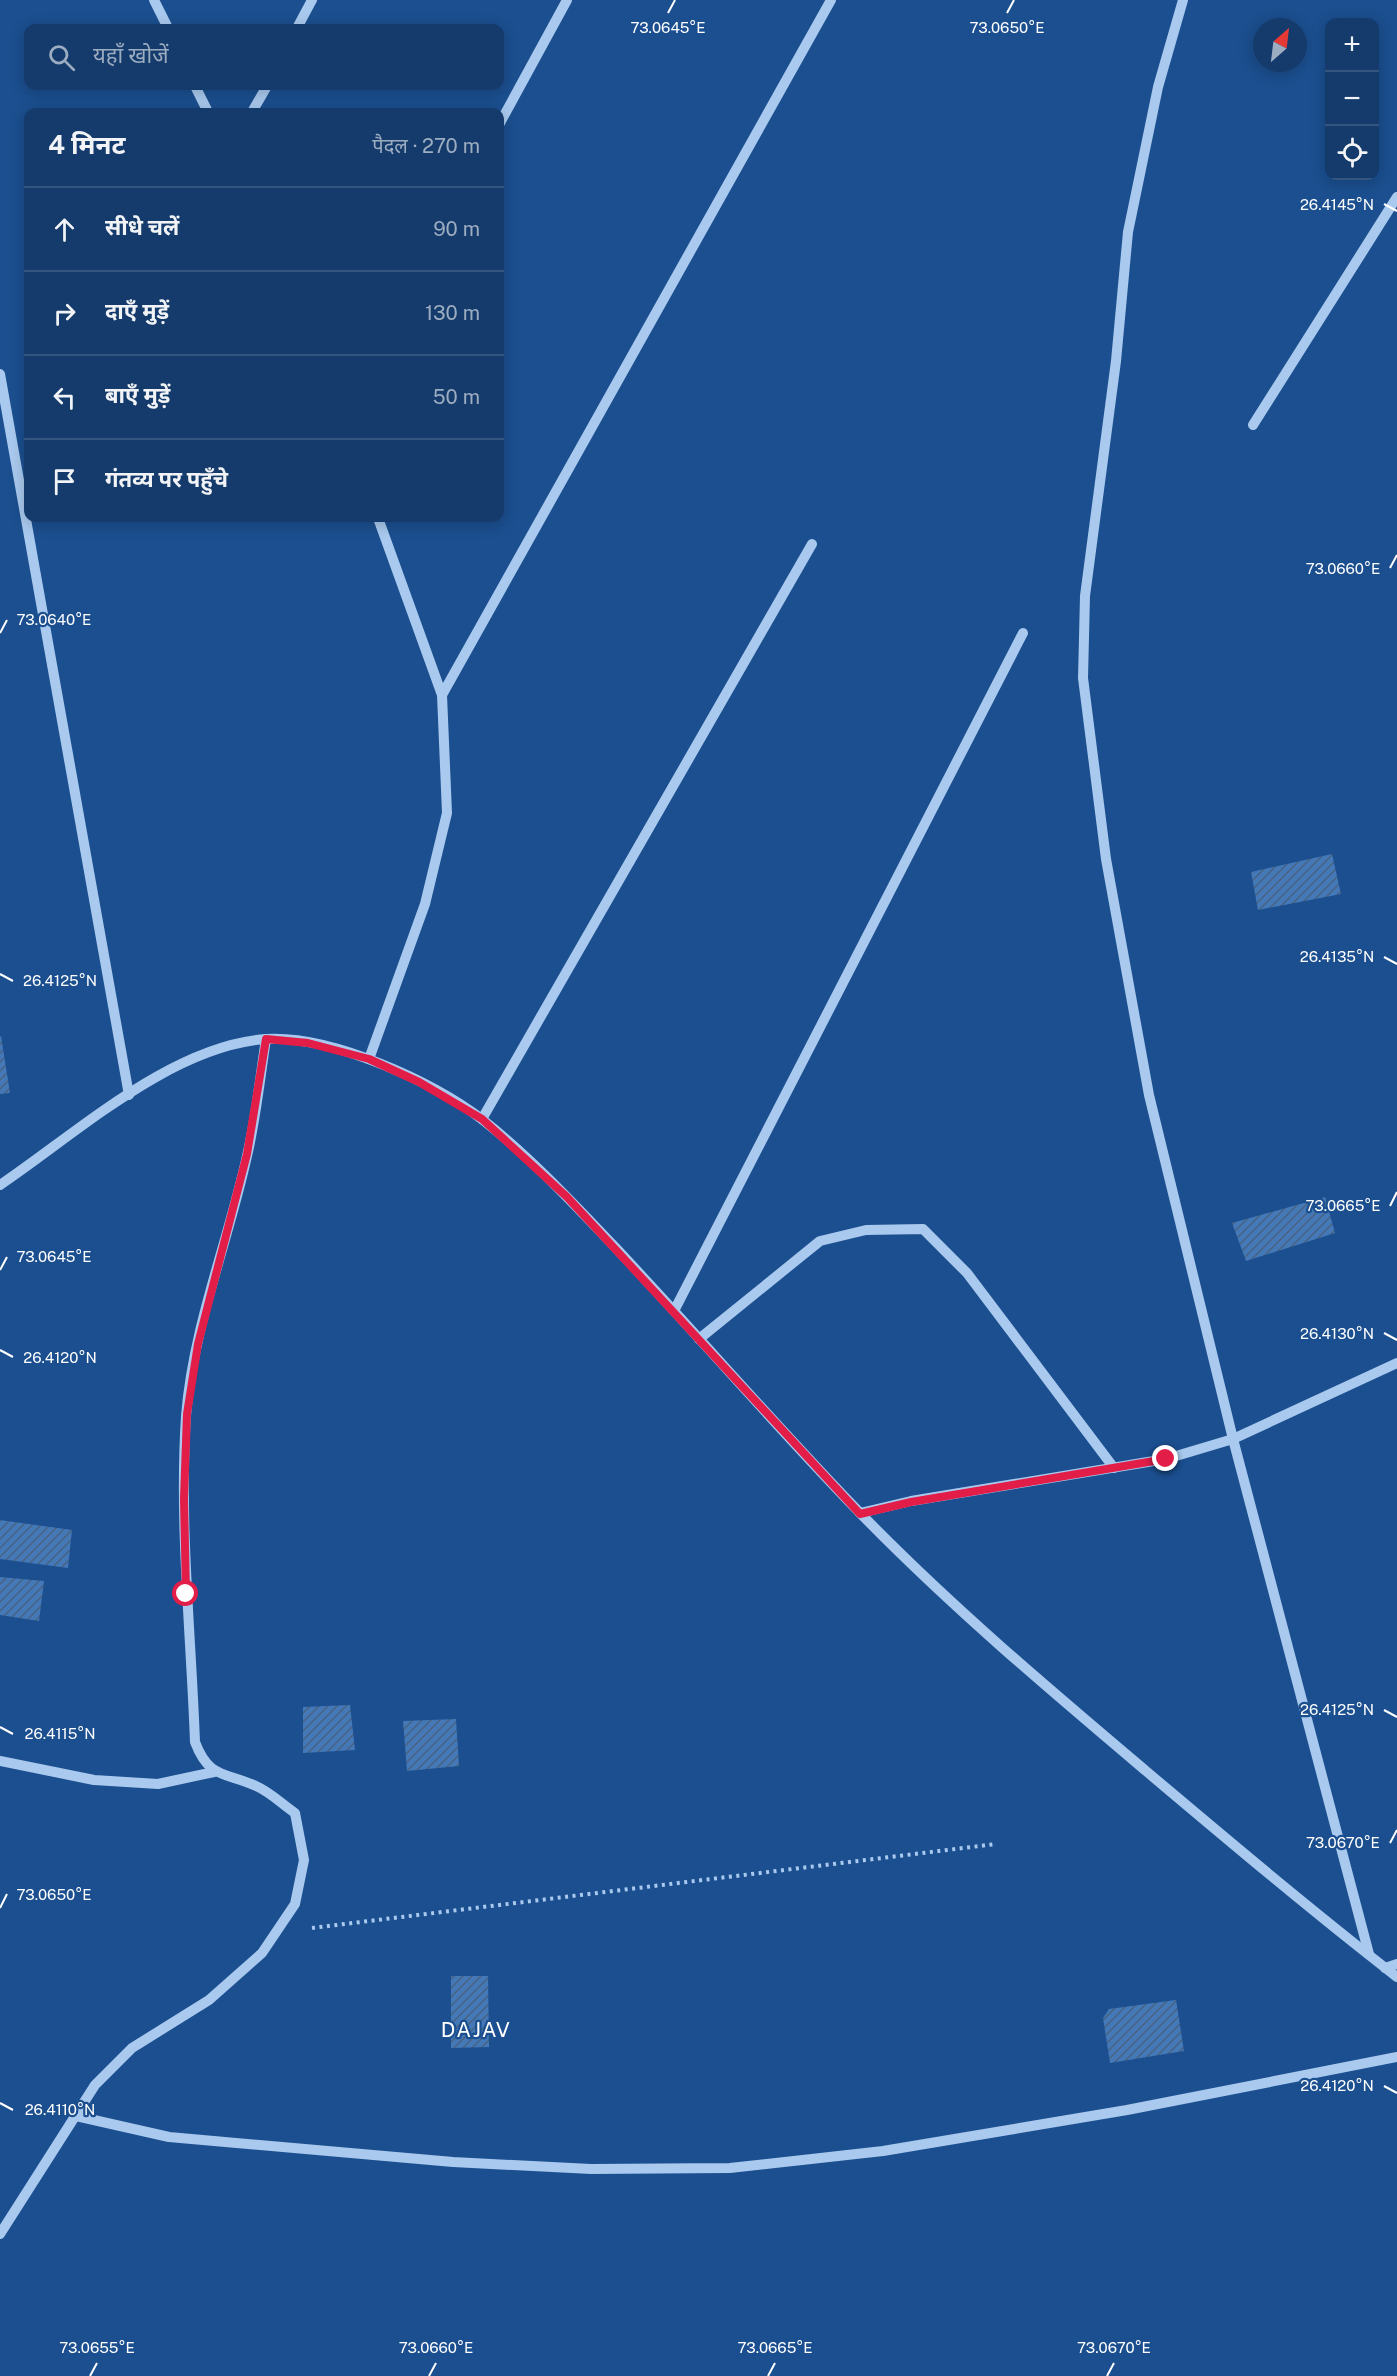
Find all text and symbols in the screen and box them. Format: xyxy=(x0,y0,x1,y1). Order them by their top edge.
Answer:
north arrow xyxy=(1253,18,1307,72)
map controls xyxy=(1325,18,1379,180)
button: + xyxy=(1325,18,1379,72)
text: 73.0645°E xyxy=(630,19,706,36)
text: 73.0650°E xyxy=(970,19,1045,36)
search box xyxy=(24,24,504,90)
icon: search xyxy=(45,41,78,74)
text: यहाँ खोजें xyxy=(93,42,169,68)
button: − xyxy=(1325,72,1379,126)
button: locate xyxy=(1325,126,1379,180)
text: 4 मिनट xyxy=(48,129,126,160)
text: पैदल · 270 m xyxy=(372,134,480,158)
text: 26.4145°N xyxy=(1300,196,1374,213)
icon: ahead xyxy=(48,213,81,246)
text: सीधे चलें xyxy=(105,214,179,240)
text: 90 m xyxy=(433,217,480,241)
icon: right xyxy=(48,297,81,330)
text: दाएँ मुड़ें xyxy=(105,298,169,324)
text: 130 m xyxy=(425,301,480,325)
icon: left xyxy=(48,381,81,414)
text: बाएँ मुड़ें xyxy=(105,382,170,408)
text: 50 m xyxy=(433,385,480,409)
icon: arrive xyxy=(48,465,81,498)
text: गंतव्य पर पहुँचे xyxy=(105,466,228,492)
text: 73.0660°E xyxy=(1306,560,1380,577)
text: 73.0640°E xyxy=(17,611,91,628)
text: 26.4135°N xyxy=(1300,948,1374,965)
text: 26.4125°N xyxy=(23,972,97,989)
text: 73.0665°E xyxy=(1305,1197,1381,1214)
text: 73.0645°E xyxy=(16,1248,92,1265)
text: 26.4130°N xyxy=(1300,1325,1374,1342)
text: 26.4120°N xyxy=(23,1349,97,1366)
route end xyxy=(1152,1445,1178,1471)
route start xyxy=(172,1580,198,1606)
text: 26.4125°N xyxy=(1300,1701,1374,1718)
text: 26.4115°N xyxy=(24,1725,96,1742)
text: 73.0670°E xyxy=(1306,1834,1380,1851)
text: 73.0650°E xyxy=(17,1886,92,1903)
district label: DAJAV xyxy=(441,2017,511,2042)
text: 26.4120°N xyxy=(1300,2077,1374,2094)
text: 26.4110°N xyxy=(25,2101,95,2118)
text: 73.0655°E xyxy=(59,2339,135,2356)
text: 73.0660°E xyxy=(399,2339,473,2356)
text: 73.0665°E xyxy=(737,2339,813,2356)
text: 73.0670°E xyxy=(1077,2339,1151,2356)

